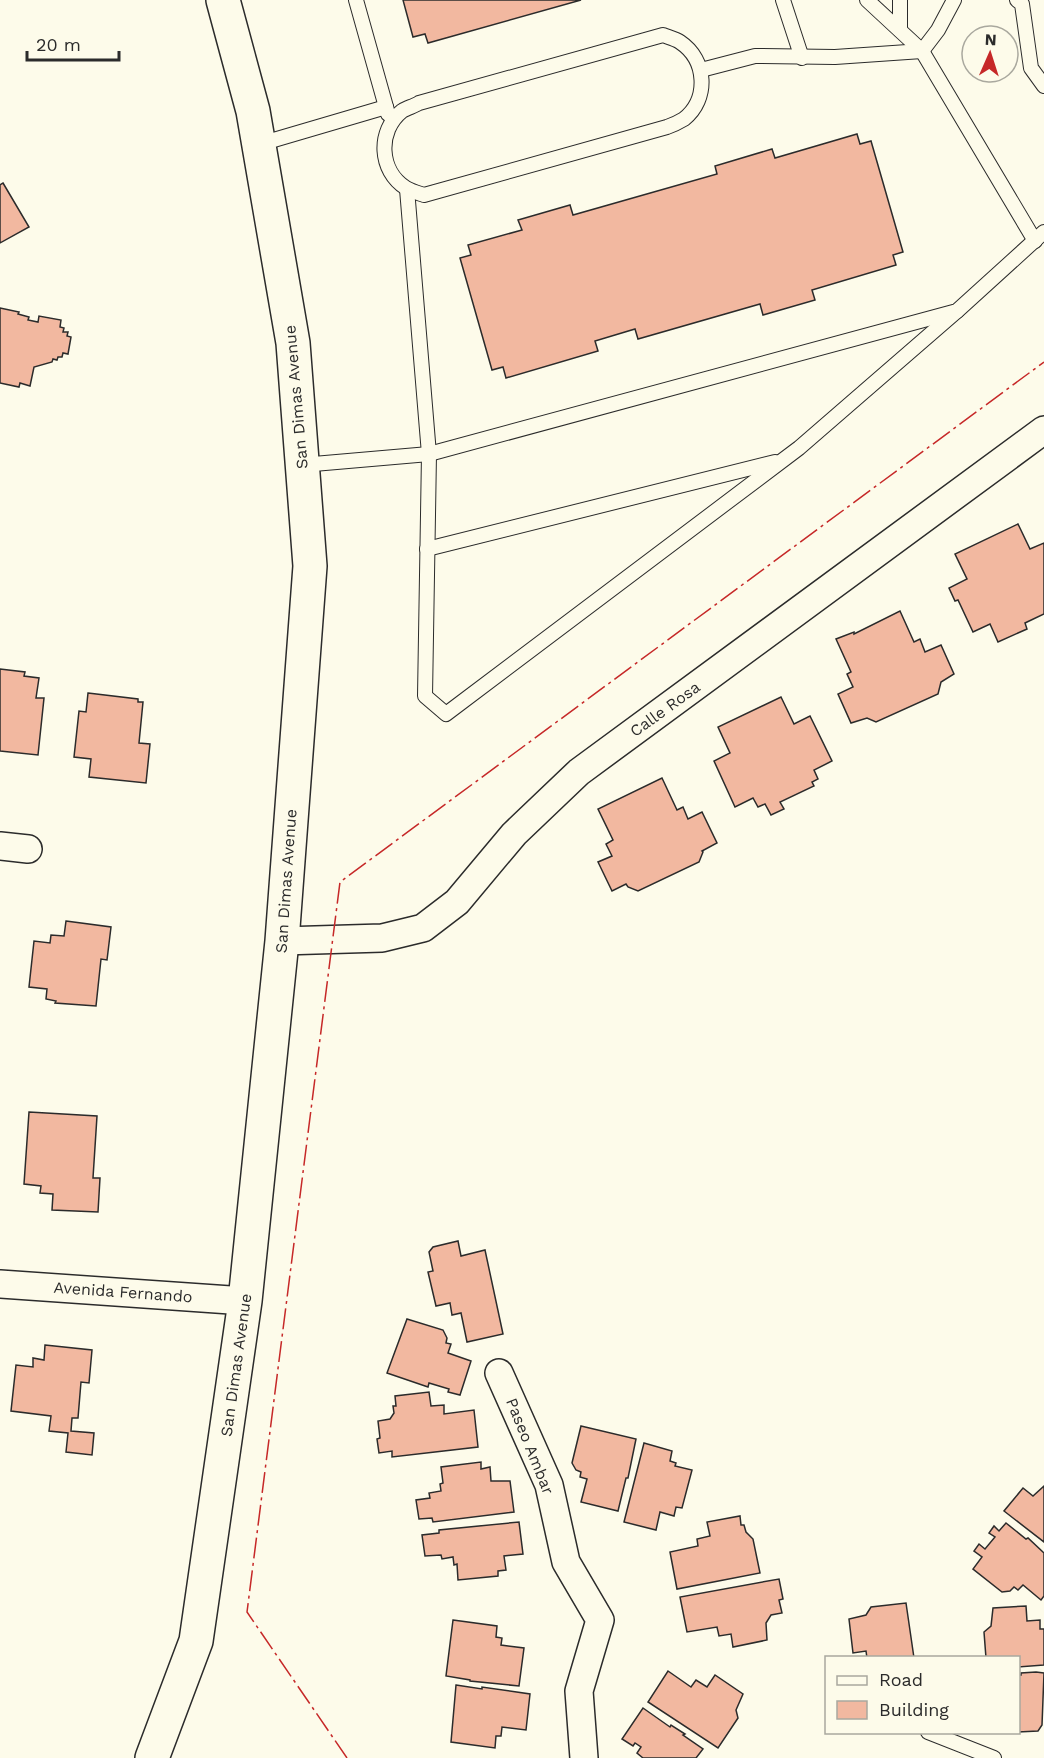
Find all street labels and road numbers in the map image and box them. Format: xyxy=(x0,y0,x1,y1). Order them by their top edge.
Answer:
street label: San Dimas Avenue xyxy=(280,324,312,470)
street label: Calle Rosa xyxy=(626,677,704,741)
street label: San Dimas Avenue xyxy=(271,808,301,954)
street label: Avenida Fernando xyxy=(53,1278,193,1306)
street label: San Dimas Avenue xyxy=(217,1292,255,1438)
street label: Paseo Ambar xyxy=(502,1395,558,1497)

